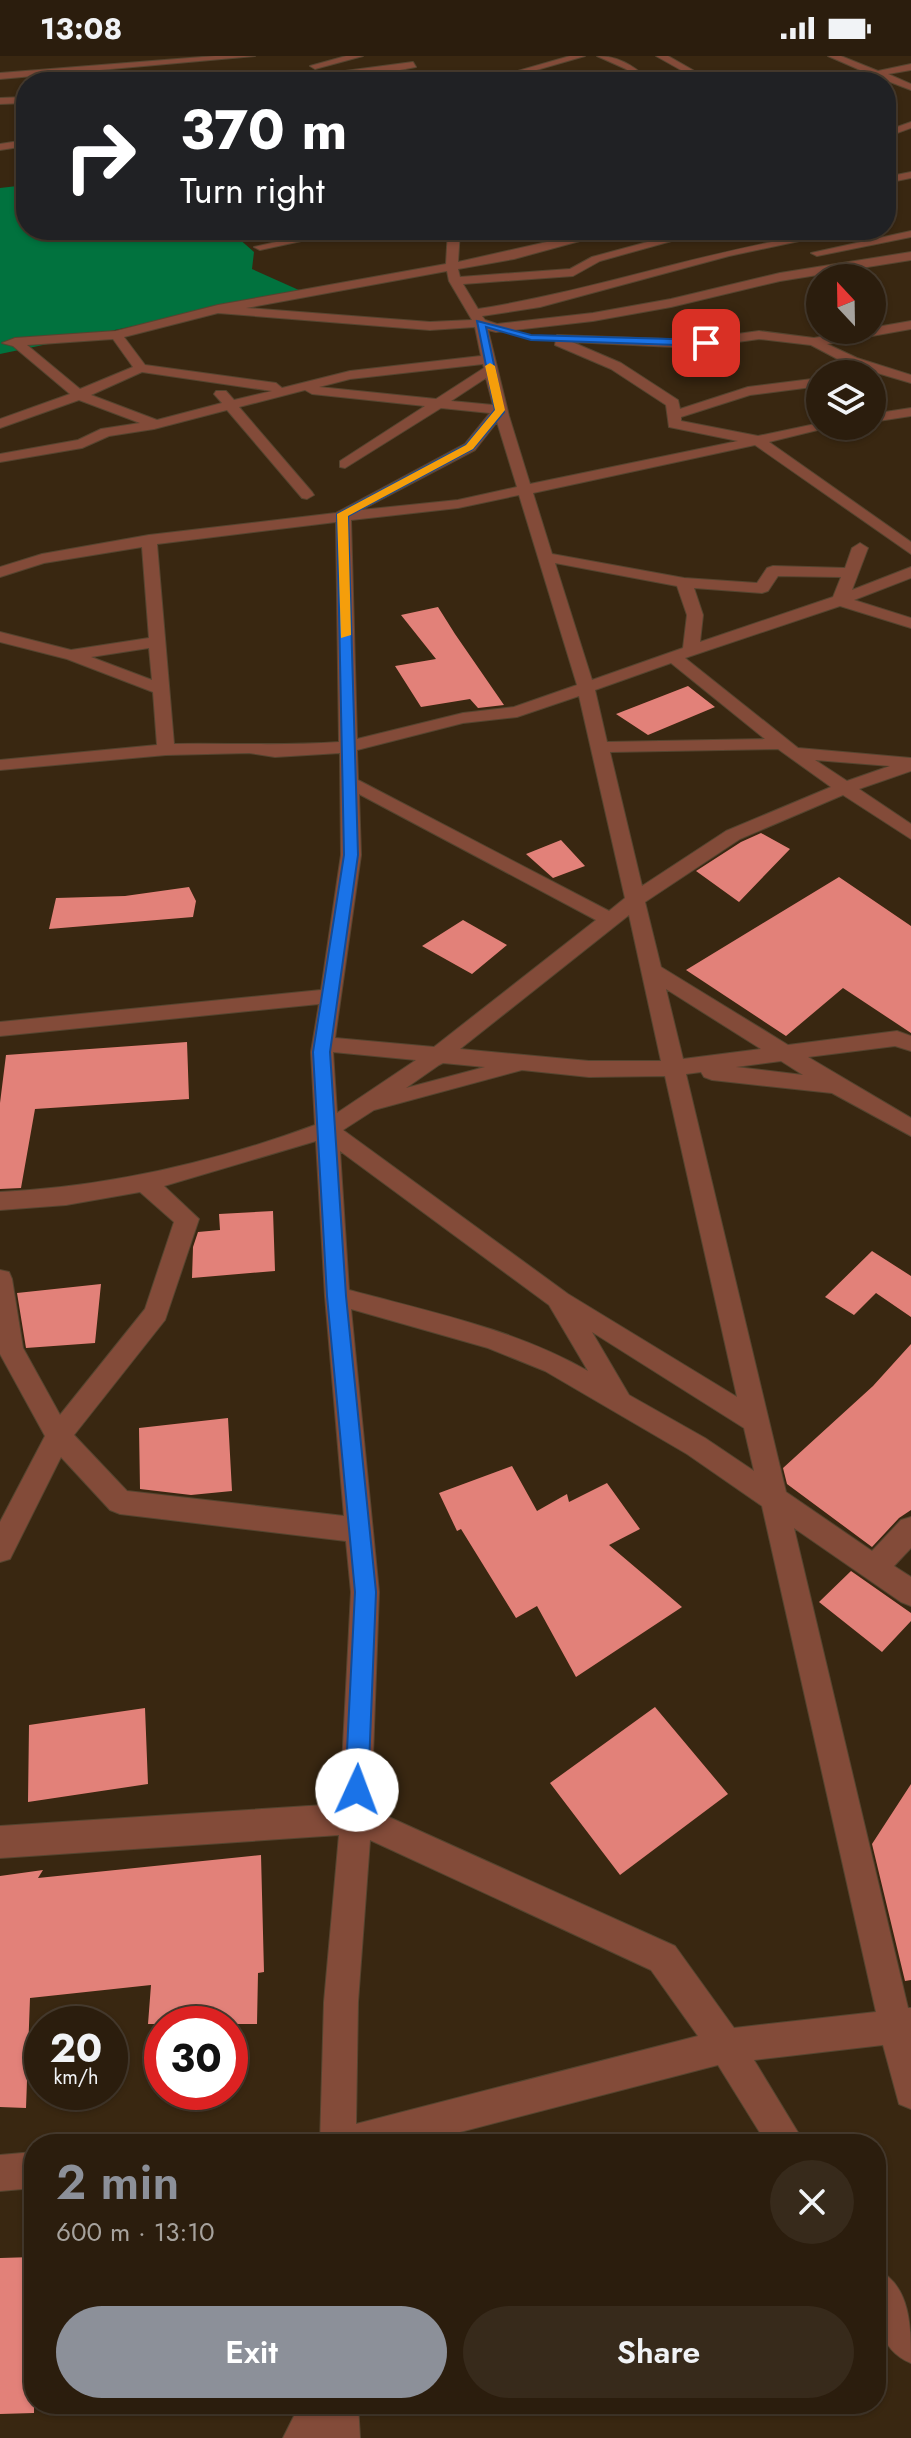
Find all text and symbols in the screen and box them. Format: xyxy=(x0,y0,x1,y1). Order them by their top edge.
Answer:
text: 13:08 xyxy=(40,7,122,50)
text: 370 m xyxy=(180,89,348,170)
icon: right xyxy=(48,104,152,208)
text: Turn right xyxy=(180,164,325,216)
north arrow xyxy=(806,264,886,344)
map controls xyxy=(806,264,886,440)
pin xyxy=(672,309,740,377)
icon: arrive xyxy=(684,321,728,365)
button: layers xyxy=(806,360,886,440)
position arrow xyxy=(315,1748,399,1832)
speed limit sign: 30 xyxy=(144,2006,248,2110)
text: 20 xyxy=(50,2019,102,2077)
text: km/h xyxy=(53,2063,99,2092)
text: 2 min xyxy=(56,2148,179,2217)
button: close xyxy=(770,2160,854,2244)
text: 600 m · 13:10 xyxy=(56,2213,215,2251)
button: Exit xyxy=(56,2306,447,2398)
button: Share xyxy=(463,2306,854,2398)

